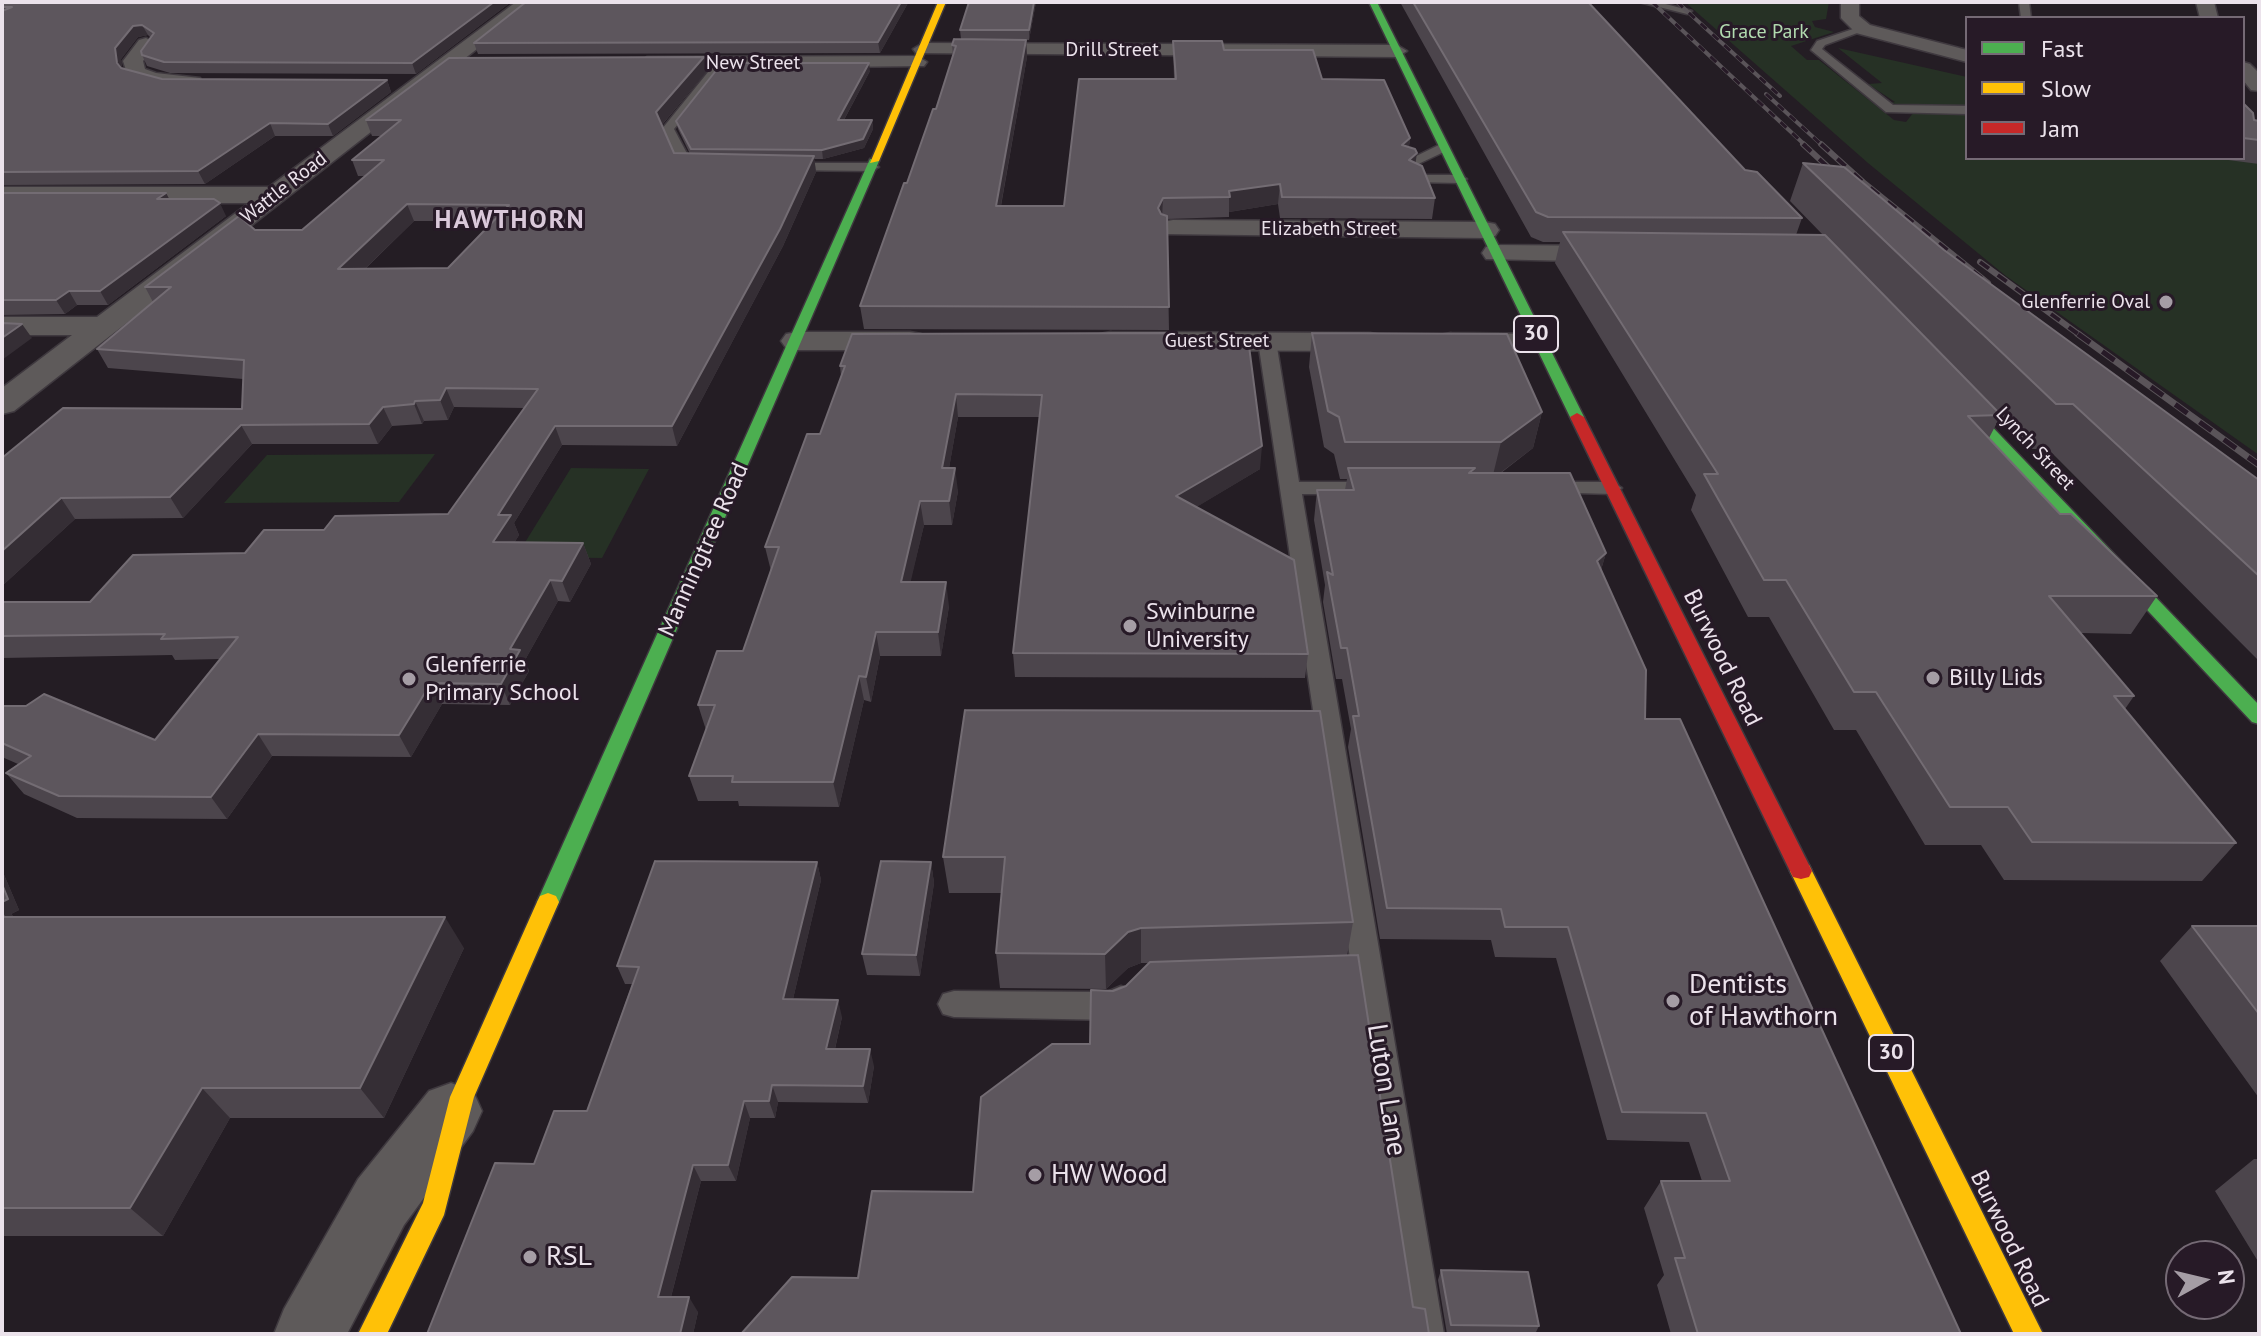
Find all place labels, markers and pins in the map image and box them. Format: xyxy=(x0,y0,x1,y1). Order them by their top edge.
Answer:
place label: Glenferrie Oval xyxy=(2021,290,2150,314)
marker: Glenferrie Oval xyxy=(2157,293,2175,311)
place label: Swinburne University xyxy=(1146,598,1255,654)
marker: Swinburne University xyxy=(1121,617,1139,635)
place label: Glenferrie Primary School xyxy=(425,651,579,707)
place label: Billy Lids xyxy=(1949,664,2043,692)
marker: Billy Lids xyxy=(1924,669,1942,687)
marker: Glenferrie Primary School xyxy=(400,670,418,688)
place label: Dentists of Hawthorn xyxy=(1689,968,1838,1034)
marker: Dentists of Hawthorn xyxy=(1664,992,1682,1010)
place label: HW Wood xyxy=(1051,1158,1168,1192)
marker: HW Wood xyxy=(1026,1166,1044,1184)
place label: RSL xyxy=(546,1240,592,1274)
marker: RSL xyxy=(521,1248,539,1266)

